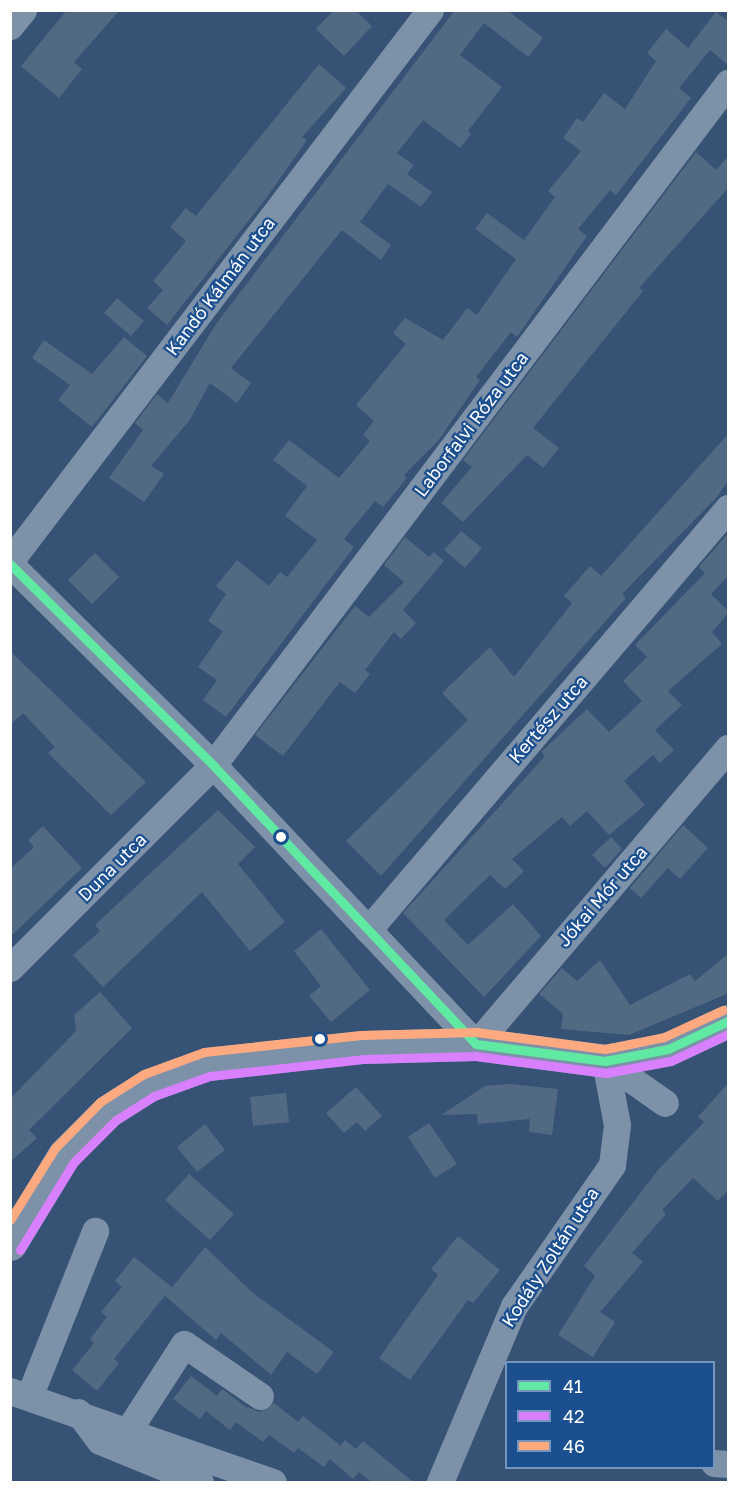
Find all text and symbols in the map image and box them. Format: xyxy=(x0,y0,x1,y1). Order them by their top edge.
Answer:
street label: Kandó Kálmán utca xyxy=(161,213,279,359)
street label: Laborfalvi Róza utca xyxy=(409,347,533,501)
street label: Kertész utca xyxy=(504,671,592,767)
street label: Duna utca xyxy=(73,828,151,906)
unlabelled marker xyxy=(275,831,287,843)
street label: Jókai Mór utca xyxy=(552,841,652,951)
unlabelled marker xyxy=(314,1033,326,1045)
street label: Kodály Zoltán utca xyxy=(497,1183,603,1331)
legend xyxy=(505,1361,715,1469)
text: 41 xyxy=(563,1375,583,1397)
text: 42 xyxy=(563,1405,584,1427)
text: 46 xyxy=(563,1435,585,1457)

